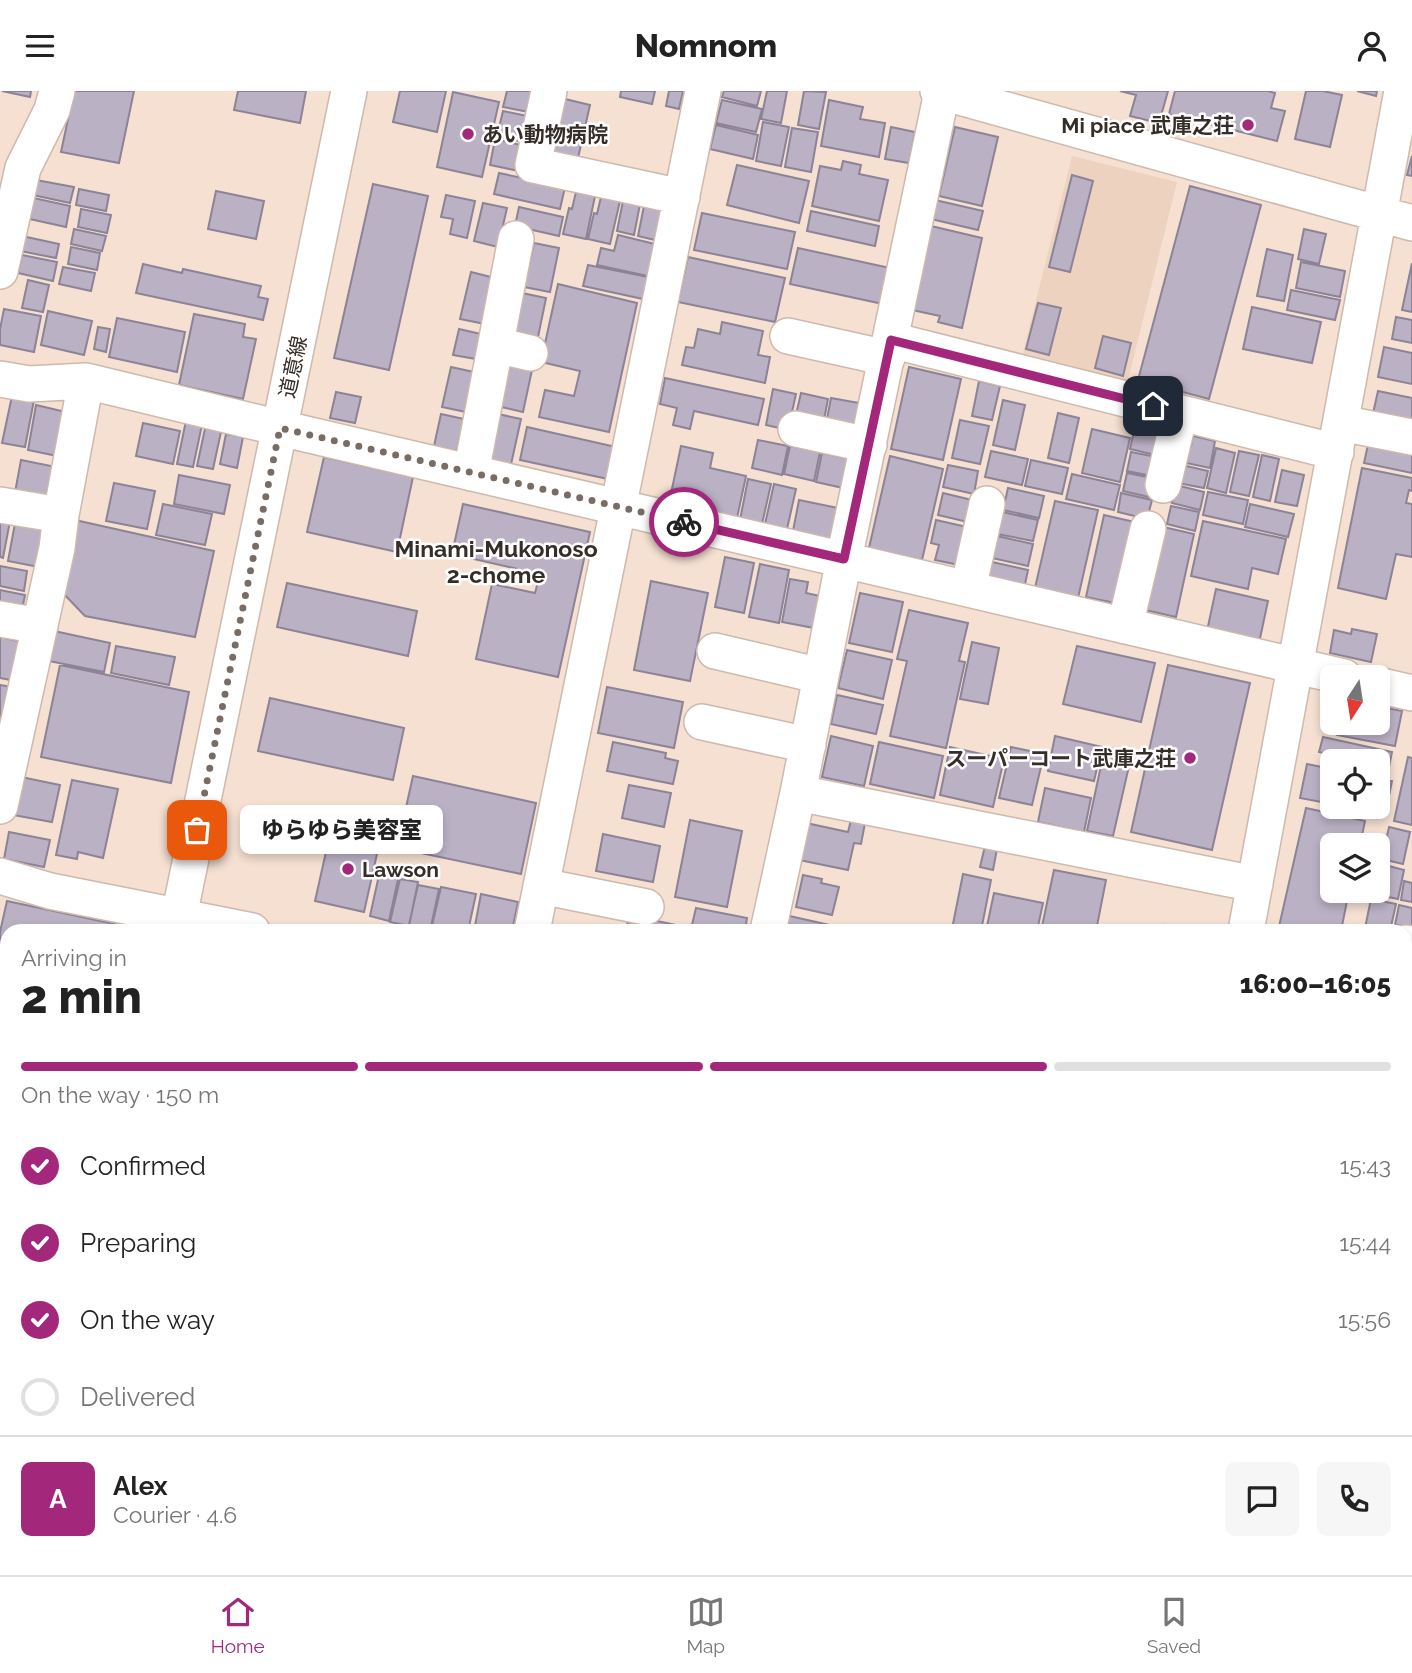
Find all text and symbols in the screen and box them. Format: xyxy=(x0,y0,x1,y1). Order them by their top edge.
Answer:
icon: menu xyxy=(21,27,59,65)
text: Nomnom xyxy=(635,27,777,64)
icon: person xyxy=(1353,27,1391,65)
place label: Mi piace 武庫之荘 xyxy=(1061,113,1234,138)
marker: Mi piace 武庫之荘 xyxy=(1240,117,1256,133)
place label: あい動物病院 xyxy=(482,122,608,147)
marker: あい動物病院 xyxy=(460,126,476,142)
street label: 道意線 xyxy=(274,334,312,400)
pin xyxy=(1123,376,1183,436)
icon: home xyxy=(1134,387,1172,425)
courier xyxy=(649,487,719,557)
icon: bike xyxy=(665,503,703,541)
district label: Minami-Mukonoso 2-chome xyxy=(394,535,598,588)
north arrow xyxy=(1320,665,1390,735)
map controls xyxy=(1320,665,1390,903)
place label: スーパーコート武庫之荘 xyxy=(945,746,1176,771)
button: locate xyxy=(1320,749,1390,819)
marker: スーパーコート武庫之荘 xyxy=(1182,750,1198,766)
pin xyxy=(167,800,227,860)
callout: ゆらゆら美容室 xyxy=(239,805,442,855)
icon: bag xyxy=(178,811,216,849)
text: ゆらゆら美容室 xyxy=(261,816,422,843)
button: layers xyxy=(1320,833,1390,903)
place label: Lawson xyxy=(362,857,439,882)
marker: Lawson xyxy=(340,861,356,877)
text: Arriving in xyxy=(21,944,127,971)
text: 16:00–16:05 xyxy=(1240,969,1391,999)
text: 2 min xyxy=(21,970,142,1024)
text: On the way · 150 m xyxy=(21,1081,219,1108)
icon: check xyxy=(21,1147,59,1185)
text: Confirmed xyxy=(80,1151,206,1181)
text: 15:43 xyxy=(1339,1152,1391,1179)
icon: check xyxy=(21,1224,59,1262)
text: Preparing xyxy=(80,1228,196,1258)
text: 15:44 xyxy=(1339,1229,1391,1256)
icon: check xyxy=(21,1301,59,1339)
text: On the way xyxy=(80,1305,215,1335)
text: 15:56 xyxy=(1338,1306,1391,1333)
text: Delivered xyxy=(80,1382,195,1412)
button: chat xyxy=(1225,1462,1299,1536)
button: phone xyxy=(1317,1462,1391,1536)
text: Alex xyxy=(113,1471,168,1501)
text: A xyxy=(49,1484,67,1514)
text: Courier · 4.6 xyxy=(113,1501,237,1528)
tab: Home xyxy=(211,1593,265,1657)
tab: Map xyxy=(686,1593,725,1657)
tab: Saved xyxy=(1147,1593,1201,1657)

